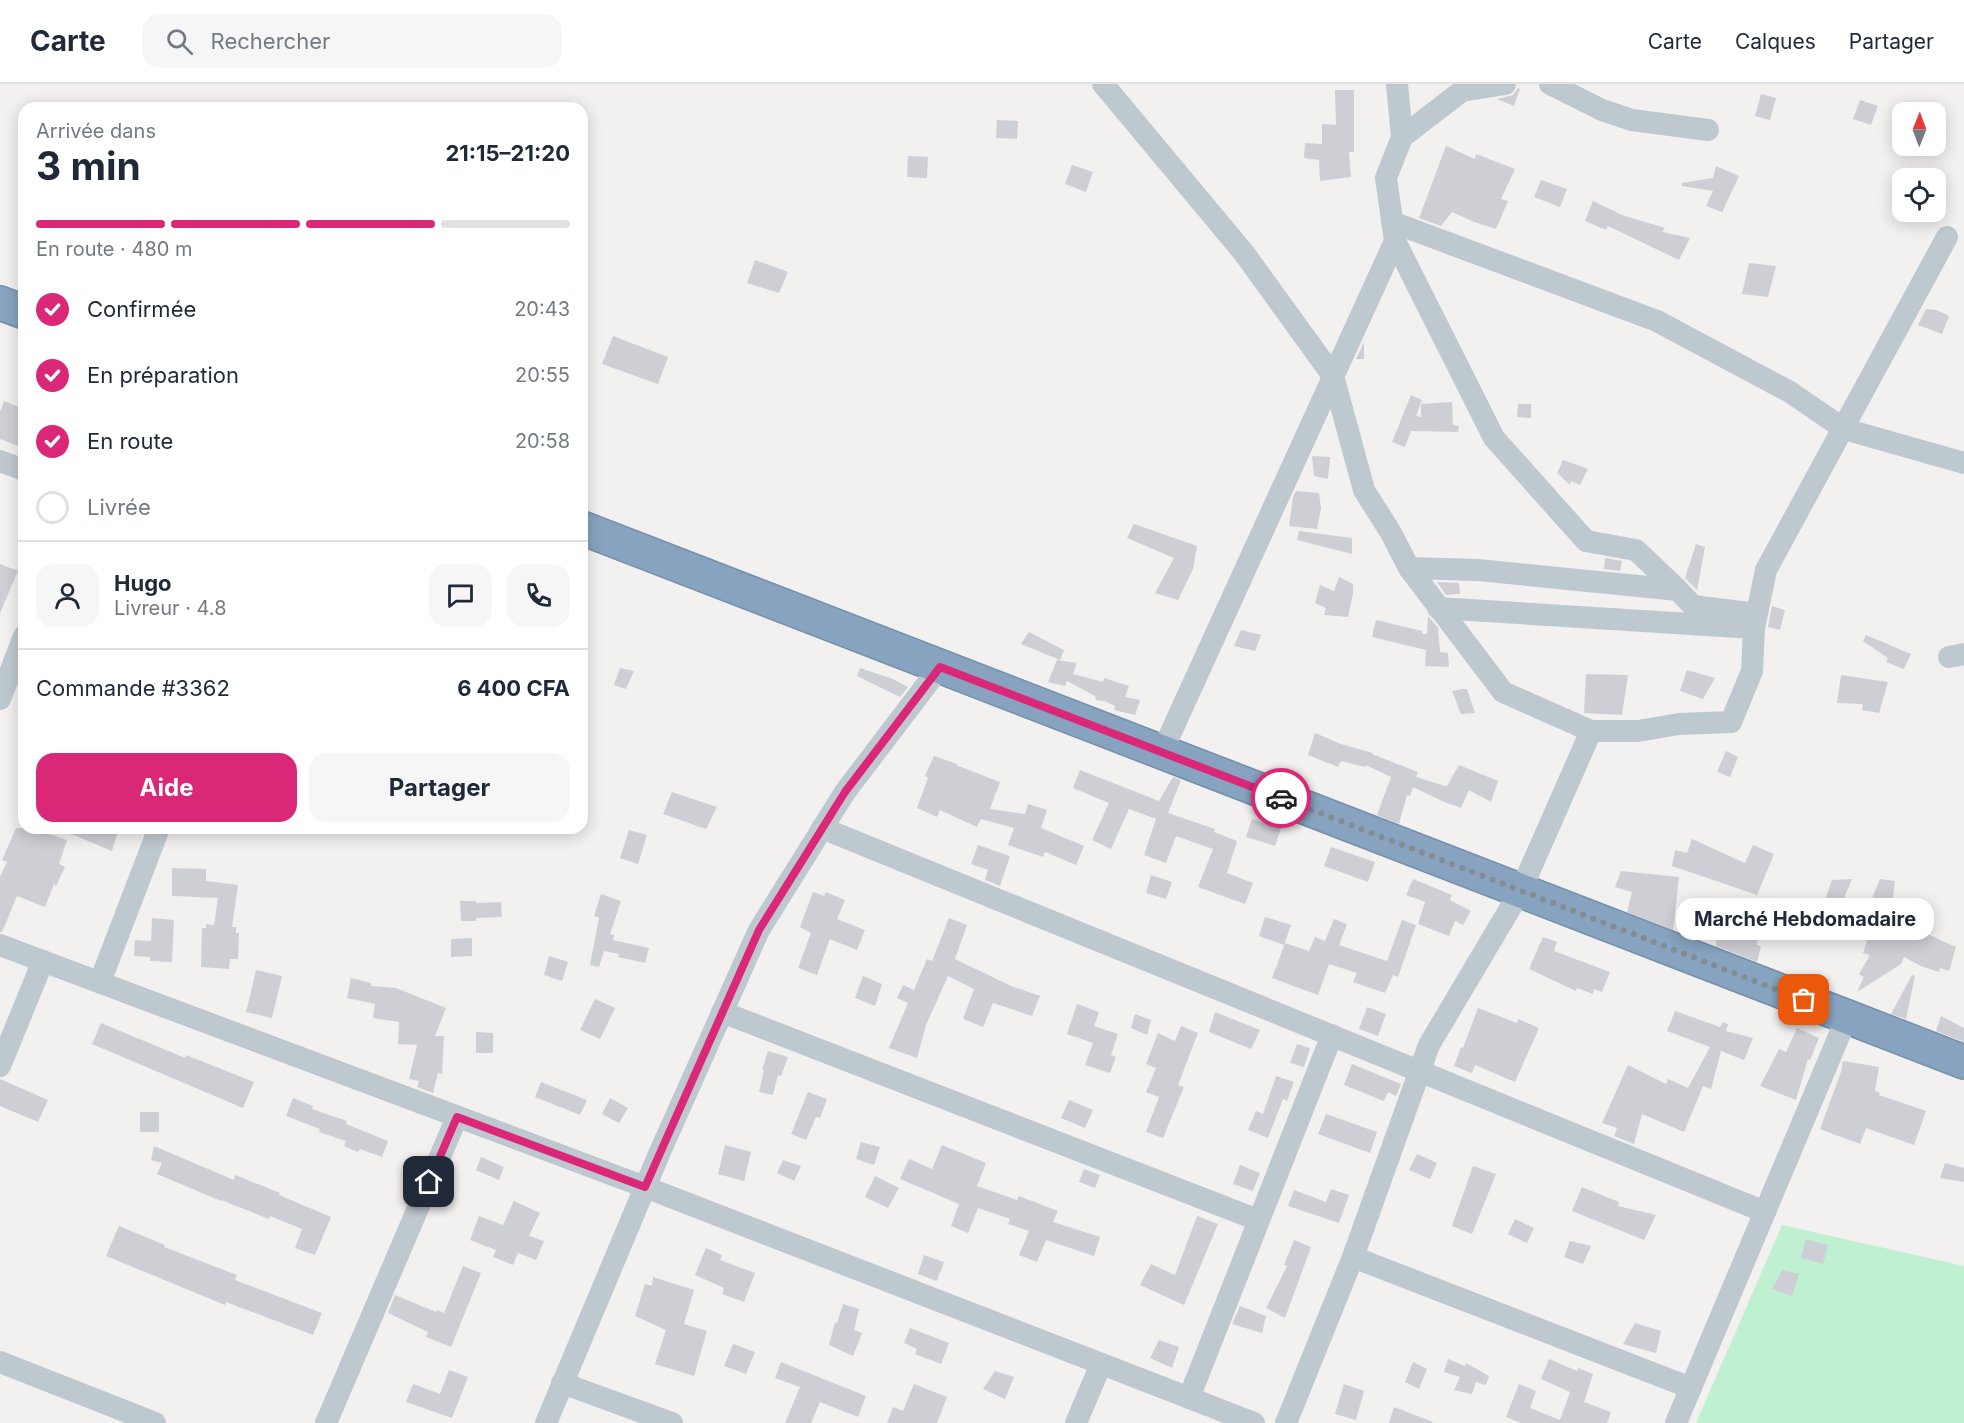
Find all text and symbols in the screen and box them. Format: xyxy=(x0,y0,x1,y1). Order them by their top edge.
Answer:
search box xyxy=(142,14,562,68)
text: Carte xyxy=(30,24,106,58)
icon: search xyxy=(163,25,196,58)
text: Rechercher xyxy=(211,28,330,54)
text: Carte xyxy=(1648,29,1702,54)
text: Calques xyxy=(1735,29,1816,54)
text: Partager xyxy=(1849,29,1934,54)
north arrow xyxy=(1892,102,1946,156)
map controls xyxy=(1892,102,1946,222)
text: Arrivée dans xyxy=(36,119,156,143)
text: 21:15–21:20 xyxy=(445,140,570,166)
text: 3 min xyxy=(36,142,141,189)
button: locate xyxy=(1892,168,1946,222)
text: En route · 480 m xyxy=(36,237,193,261)
icon: check xyxy=(36,293,69,326)
text: Confirmée xyxy=(87,296,196,322)
text: 20:43 xyxy=(514,297,570,321)
icon: check xyxy=(36,359,69,392)
text: En préparation xyxy=(87,362,239,388)
text: 20:55 xyxy=(515,363,570,387)
icon: check xyxy=(36,425,69,458)
text: En route xyxy=(87,428,173,454)
text: 20:58 xyxy=(515,429,570,453)
text: Livrée xyxy=(87,494,151,520)
button: person xyxy=(36,564,99,627)
button: chat xyxy=(429,564,492,627)
button: phone xyxy=(507,564,570,627)
text: Hugo xyxy=(114,570,172,596)
text: Livreur · 4.8 xyxy=(114,596,227,620)
text: Commande #3362 xyxy=(36,675,230,701)
text: 6 400 CFA xyxy=(457,675,570,701)
button: Aide xyxy=(36,753,297,822)
button: Partager xyxy=(309,753,570,822)
courier xyxy=(1251,768,1311,828)
icon: car xyxy=(1265,782,1298,815)
callout: Marché Hebdomadaire xyxy=(1675,898,1933,940)
text: Marché Hebdomadaire xyxy=(1694,907,1916,931)
pin xyxy=(1778,974,1829,1025)
icon: bag xyxy=(1787,983,1820,1016)
pin xyxy=(403,1156,454,1207)
icon: home xyxy=(412,1165,445,1198)

